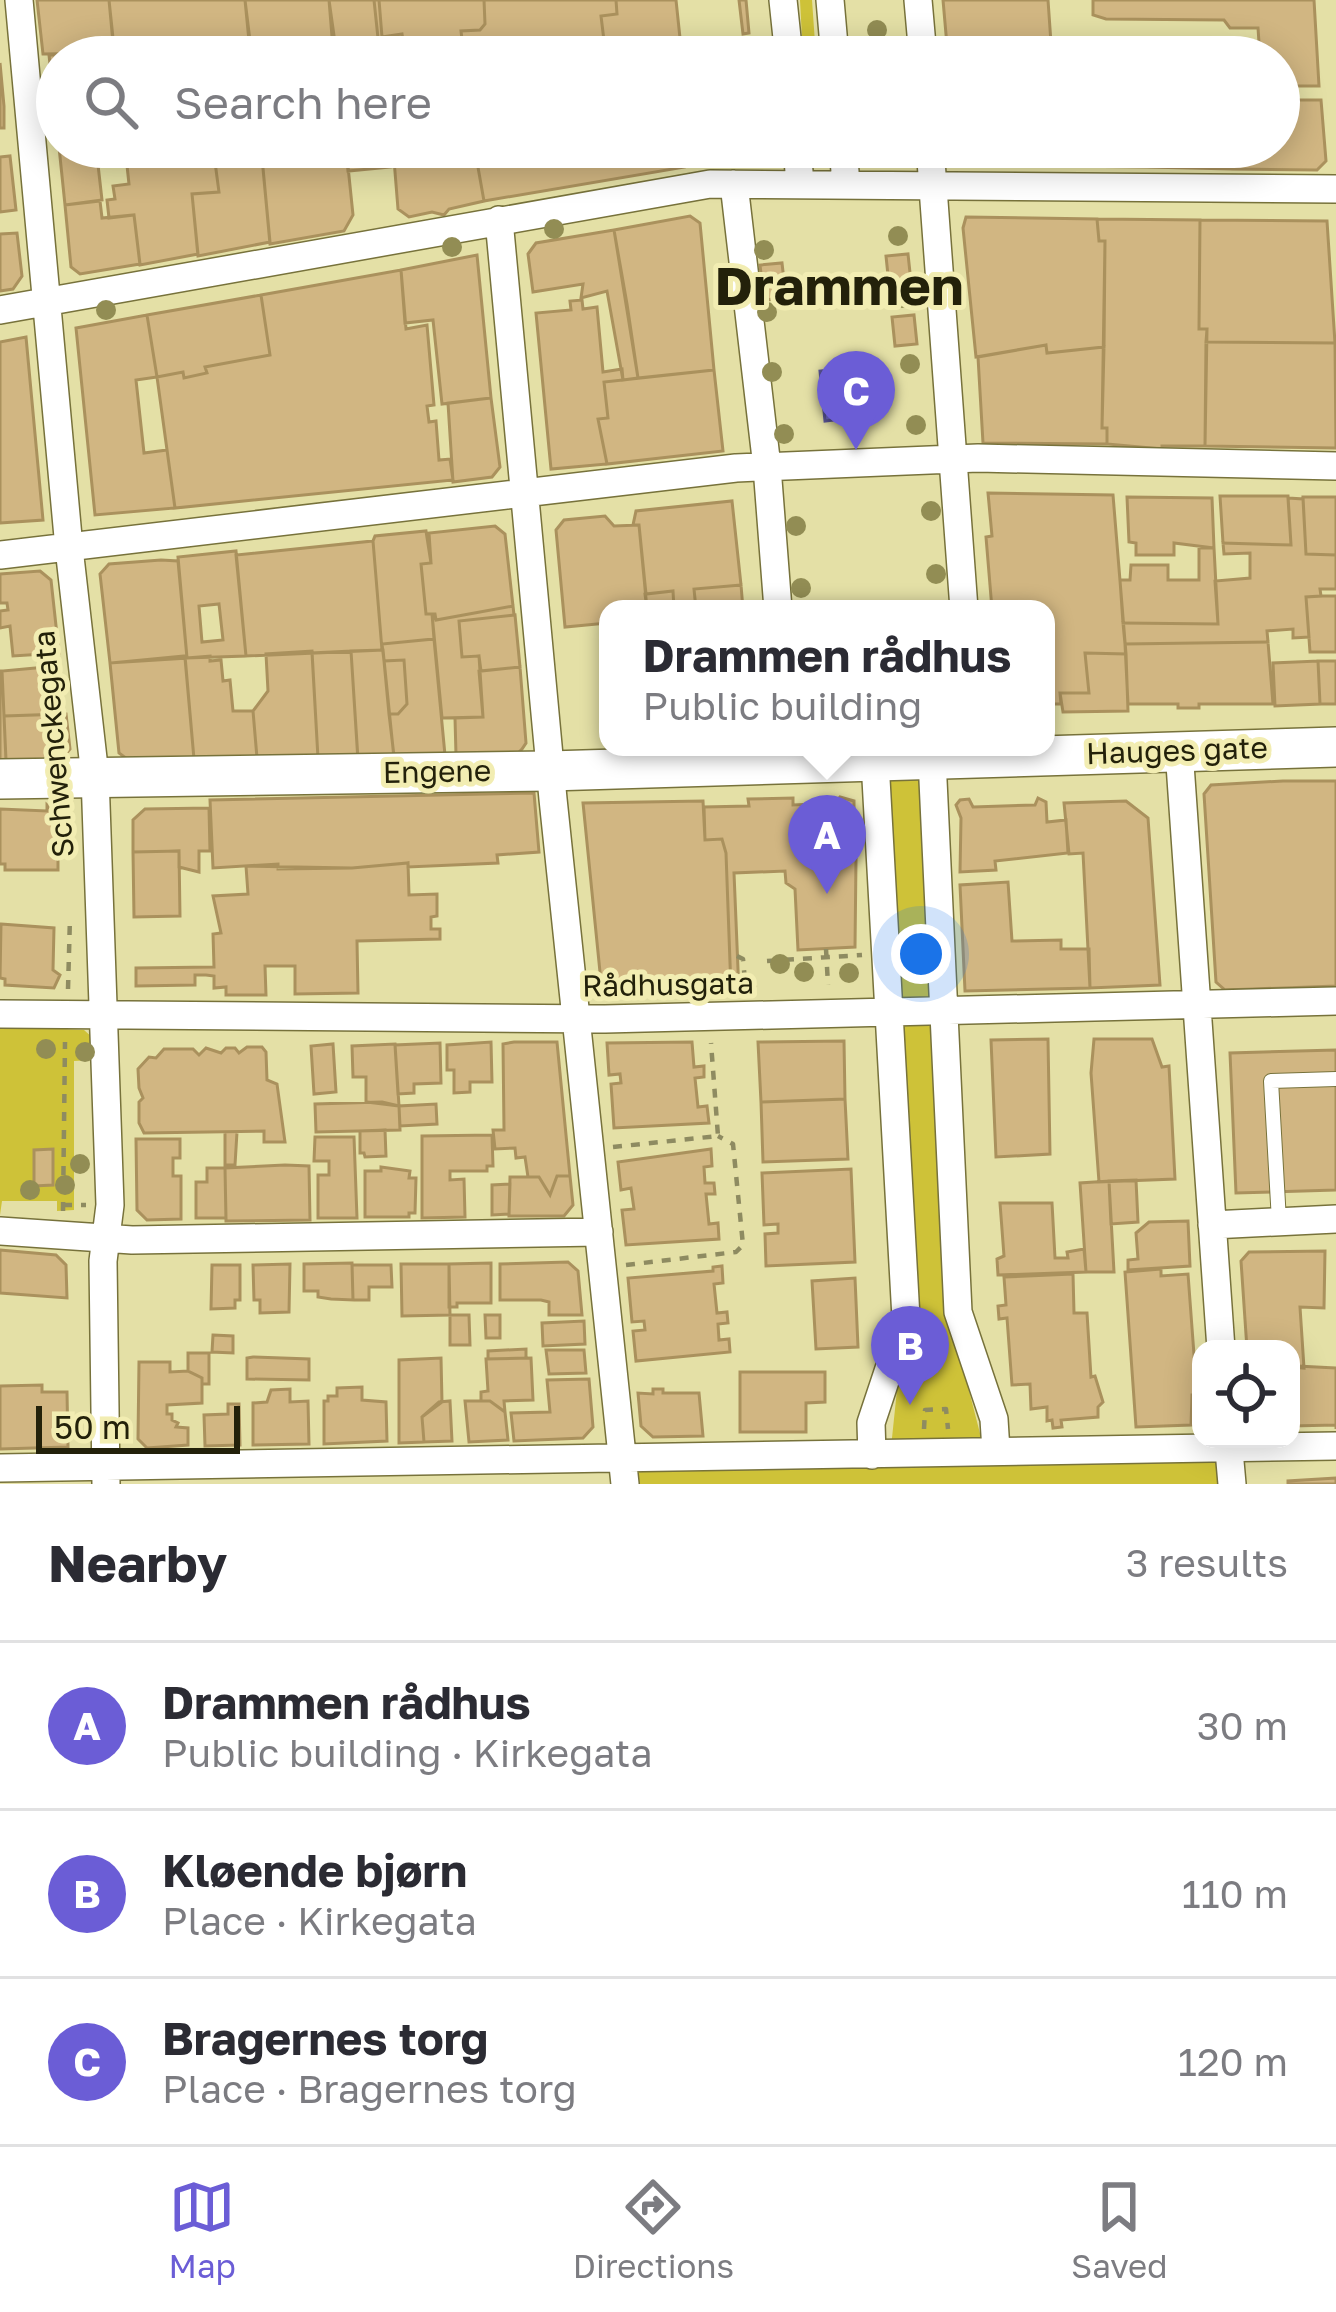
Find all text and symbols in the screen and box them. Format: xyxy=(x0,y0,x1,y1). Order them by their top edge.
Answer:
search box xyxy=(36,36,1300,168)
icon: search xyxy=(78,69,144,135)
text: Search here xyxy=(174,75,432,129)
district label: Drammen xyxy=(714,252,964,317)
pin: C xyxy=(817,351,895,450)
popup xyxy=(599,600,1055,756)
text: Drammen rådhus xyxy=(643,628,1011,682)
street label: Schwenckegata xyxy=(25,629,81,859)
text: Public building xyxy=(643,682,922,729)
street label: Hauges gate xyxy=(1086,729,1268,771)
street label: Engene xyxy=(382,752,492,790)
pin: A xyxy=(788,795,866,894)
your location xyxy=(891,924,951,984)
street label: Rådhusgata xyxy=(582,965,754,1003)
pin: B xyxy=(871,1306,949,1405)
map controls xyxy=(1192,1340,1300,1448)
button: locate xyxy=(1192,1340,1300,1448)
scale bar xyxy=(36,1400,240,1453)
text: 50 m xyxy=(54,1407,131,1446)
text: Nearby xyxy=(48,1532,227,1593)
text: 3 results xyxy=(1126,1539,1288,1586)
text: Drammen rådhus xyxy=(162,1675,531,1729)
text: A xyxy=(73,1702,101,1749)
text: 30 m xyxy=(1197,1702,1288,1749)
text: Public building · Kirkegata xyxy=(162,1729,653,1776)
text: Kløende bjørn xyxy=(162,1843,467,1897)
text: B xyxy=(73,1870,101,1917)
text: 110 m xyxy=(1182,1870,1288,1917)
text: Place · Kirkegata xyxy=(162,1897,477,1944)
text: Bragernes torg xyxy=(162,2011,488,2065)
text: C xyxy=(73,2038,101,2085)
text: 120 m xyxy=(1178,2038,1288,2085)
text: Place · Bragernes torg xyxy=(162,2065,577,2112)
tab: Map xyxy=(169,2174,236,2285)
tab: Directions xyxy=(573,2174,734,2285)
tab: Saved xyxy=(1071,2174,1167,2285)

